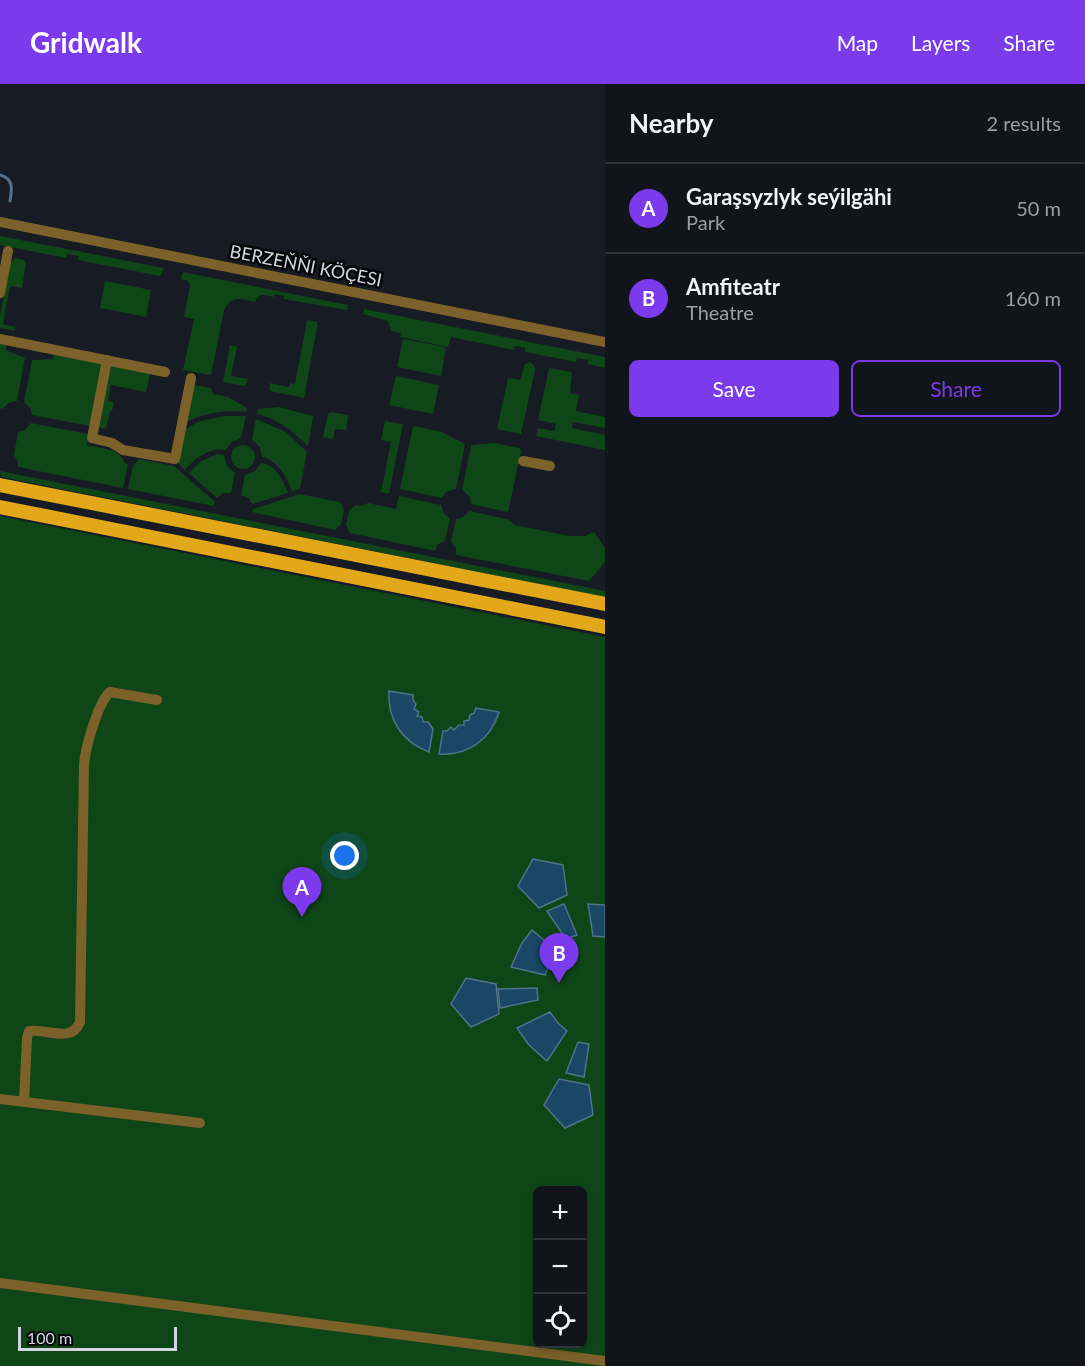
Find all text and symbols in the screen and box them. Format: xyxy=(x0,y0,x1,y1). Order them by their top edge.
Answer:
text: Gridwalk xyxy=(30,25,142,59)
text: Map xyxy=(837,30,878,55)
text: Layers xyxy=(911,30,970,55)
text: Share xyxy=(1003,30,1055,55)
text: Nearby xyxy=(629,107,714,139)
text: 2 results xyxy=(986,111,1061,135)
text: Garaşsyzlyk seýilgähi xyxy=(686,183,892,210)
text: A xyxy=(642,196,655,220)
text: 50 m xyxy=(1016,196,1061,220)
text: Park xyxy=(686,210,725,234)
street label: BERZEŇŇI KÖÇESI xyxy=(228,239,384,291)
text: Amfiteatr xyxy=(686,273,780,300)
text: B xyxy=(642,286,655,310)
text: 160 m xyxy=(1005,286,1061,310)
text: Theatre xyxy=(686,300,754,324)
button: Save xyxy=(629,360,839,417)
button: Share xyxy=(851,360,1061,417)
your location xyxy=(330,841,359,870)
pin: A xyxy=(282,868,322,917)
pin: B xyxy=(540,934,578,983)
map controls xyxy=(533,1186,587,1348)
button: + xyxy=(533,1186,587,1240)
button: − xyxy=(533,1240,587,1294)
button: locate xyxy=(533,1294,587,1348)
scale bar xyxy=(18,1324,177,1352)
text: 100 m xyxy=(27,1328,72,1347)

